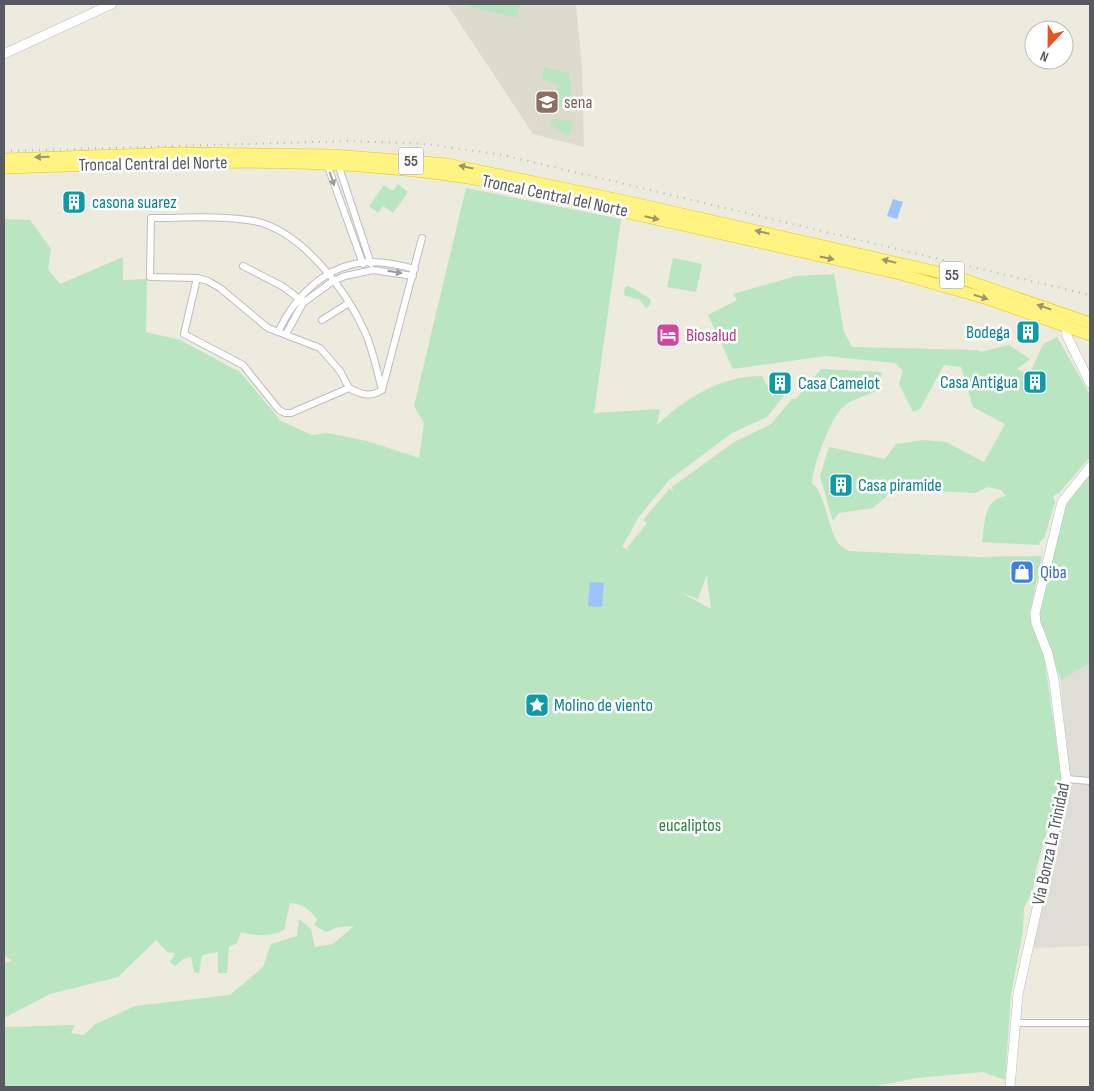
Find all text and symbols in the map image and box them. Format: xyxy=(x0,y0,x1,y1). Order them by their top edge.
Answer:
north arrow xyxy=(1024,20,1074,70)
text: N xyxy=(1038,47,1051,66)
school or university icon: sena xyxy=(534,89,560,115)
place label: sena xyxy=(564,92,592,113)
road number: 55 xyxy=(398,148,424,175)
street label: Troncal Central del Norte xyxy=(78,152,228,176)
one-way arrow xyxy=(34,154,50,162)
one-way arrow xyxy=(458,163,474,171)
street label: Troncal Central del Norte xyxy=(480,170,630,222)
one-way arrow xyxy=(328,172,336,187)
building icon: casona suarez xyxy=(61,189,87,215)
place label: casona suarez xyxy=(92,192,177,213)
one-way arrow xyxy=(644,214,659,222)
one-way arrow xyxy=(754,228,769,236)
one-way arrow xyxy=(820,254,835,262)
one-way arrow xyxy=(881,257,896,265)
road number: 55 xyxy=(940,262,964,288)
one-way arrow xyxy=(387,269,403,277)
one-way arrow xyxy=(974,293,989,301)
one-way arrow xyxy=(1036,303,1051,311)
building icon: Bodega xyxy=(1015,319,1041,345)
hotel icon: Biosalud xyxy=(655,322,681,348)
place label: Bodega xyxy=(966,322,1010,343)
place label: Biosalud xyxy=(686,325,737,346)
building icon: Casa Antigua xyxy=(1022,369,1048,395)
building icon: Casa Camelot xyxy=(767,370,793,396)
place label: Casa Antigua xyxy=(940,372,1018,393)
place label: Casa Camelot xyxy=(798,373,880,394)
building icon: Casa piramide xyxy=(828,472,854,498)
place label: Casa piramide xyxy=(858,475,942,496)
shop icon: Qiba xyxy=(1009,559,1035,585)
place label: Qiba xyxy=(1040,562,1067,583)
place icon: Molino de viento xyxy=(524,692,550,718)
place label: Molino de viento xyxy=(554,695,653,716)
street label: Vía Bonza La Trinidad xyxy=(1028,781,1074,907)
park label: eucaliptos xyxy=(659,815,721,836)

